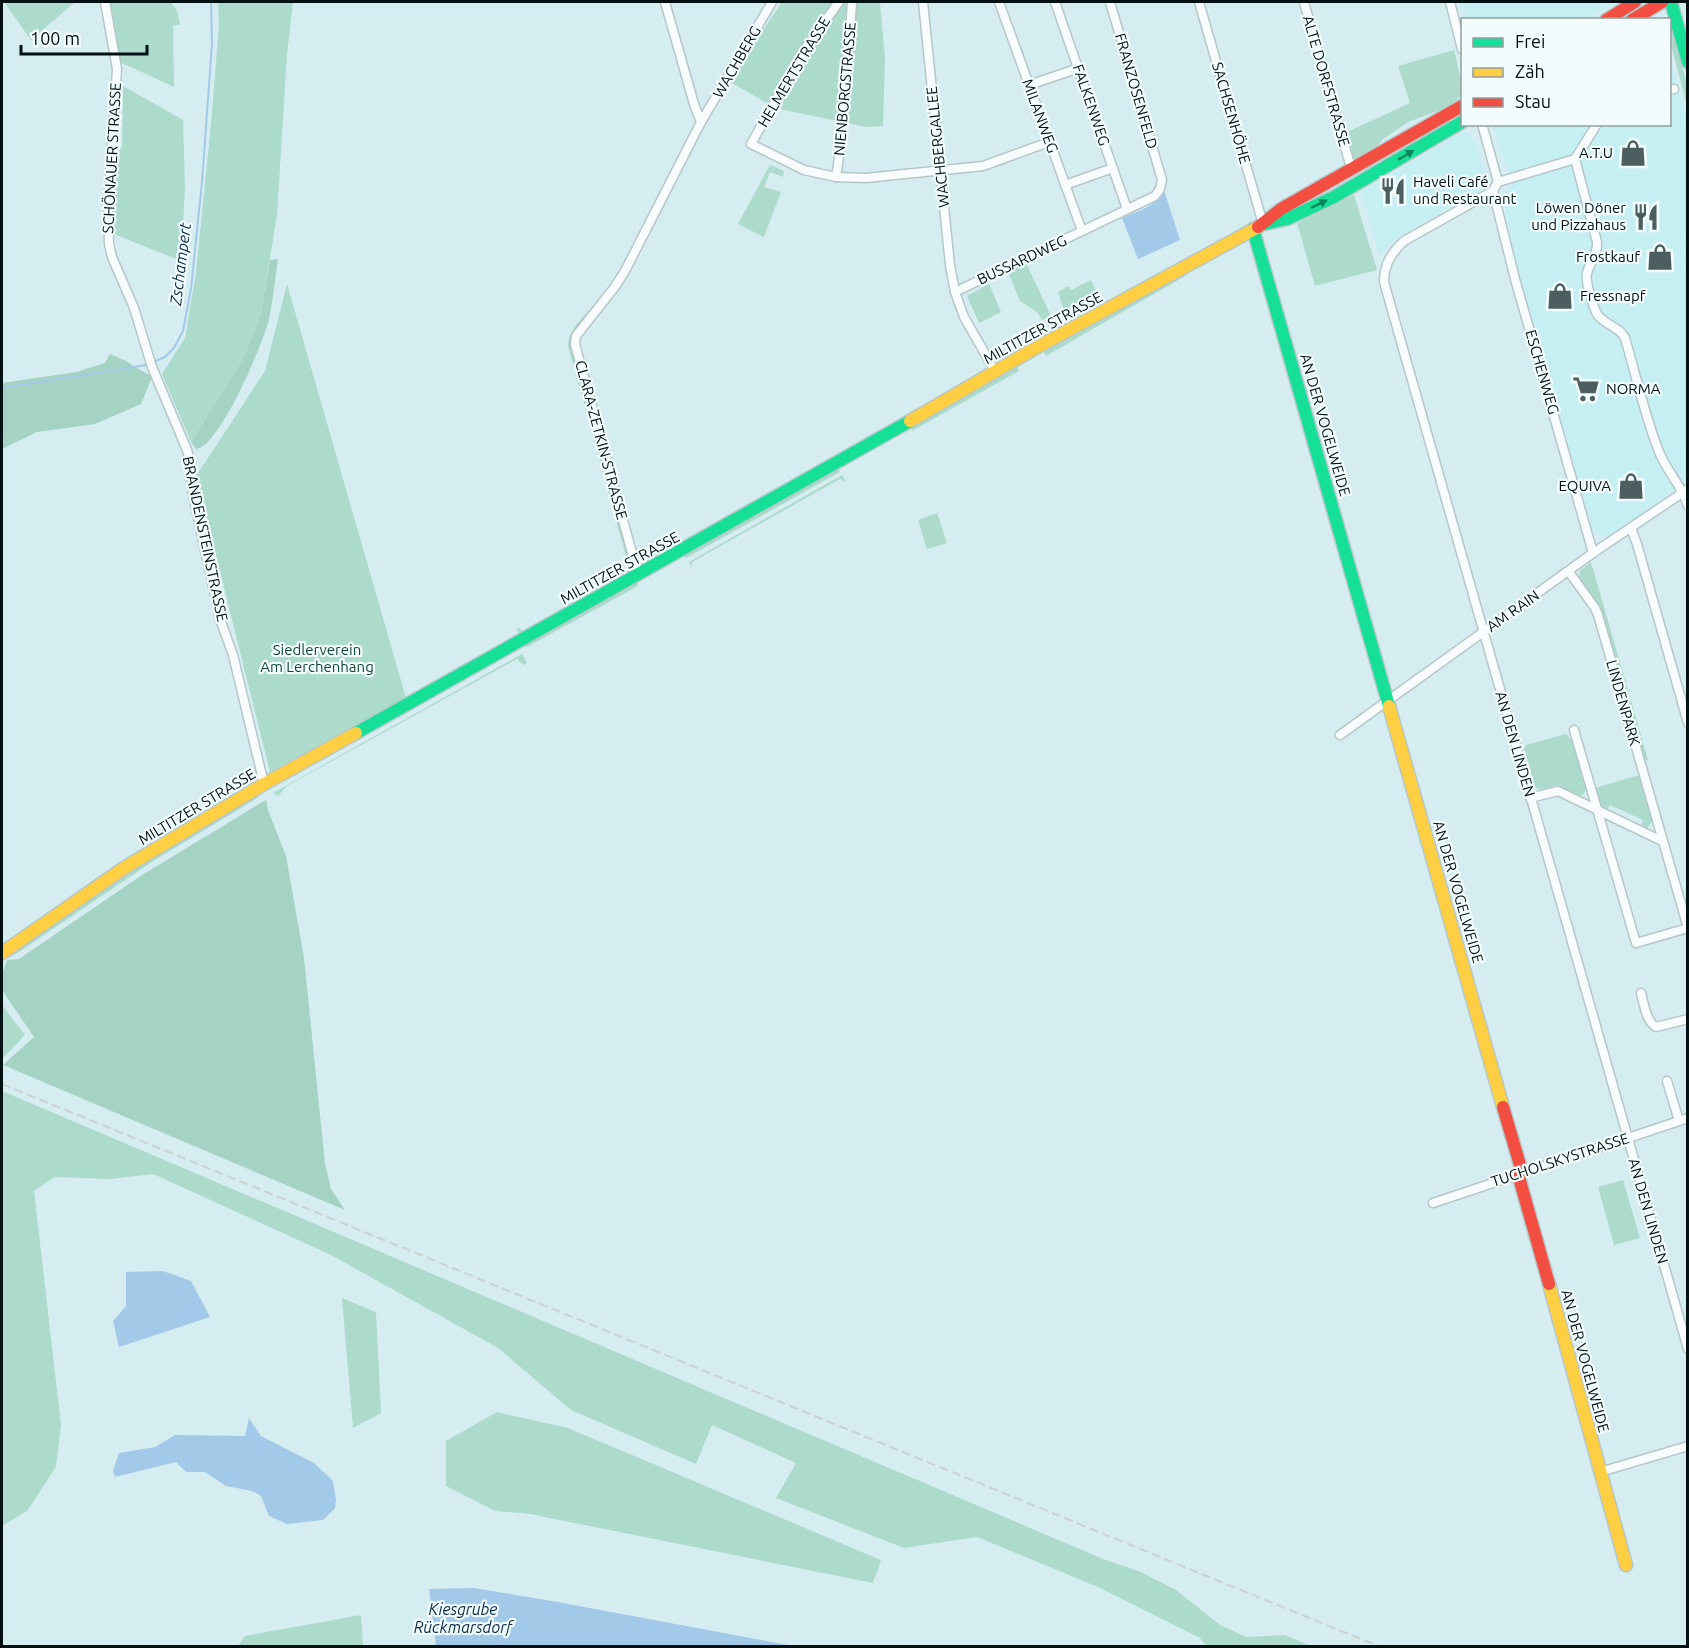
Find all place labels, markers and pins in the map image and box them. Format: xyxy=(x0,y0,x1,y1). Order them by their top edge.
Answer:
shop icon: A.T.U xyxy=(1618,138,1648,168)
place label: A.T.U xyxy=(1579,144,1613,161)
place label: Haveli Café und Restaurant xyxy=(1413,173,1517,207)
restaurant icon: Haveli Café und Restaurant xyxy=(1378,176,1408,206)
place label: Löwen Döner und Pizzahaus xyxy=(1531,199,1626,233)
restaurant icon: Löwen Döner und Pizzahaus xyxy=(1631,202,1661,232)
shop icon: Frostkauf xyxy=(1645,242,1675,272)
place label: Frostkauf xyxy=(1576,248,1640,265)
shop icon: Fressnapf xyxy=(1545,281,1575,311)
place label: Fressnapf xyxy=(1580,287,1646,304)
supermarket icon: NORMA xyxy=(1571,374,1601,404)
place label: NORMA xyxy=(1606,380,1661,397)
shop icon: EQUIVA xyxy=(1616,471,1646,501)
place label: EQUIVA xyxy=(1559,477,1611,494)

